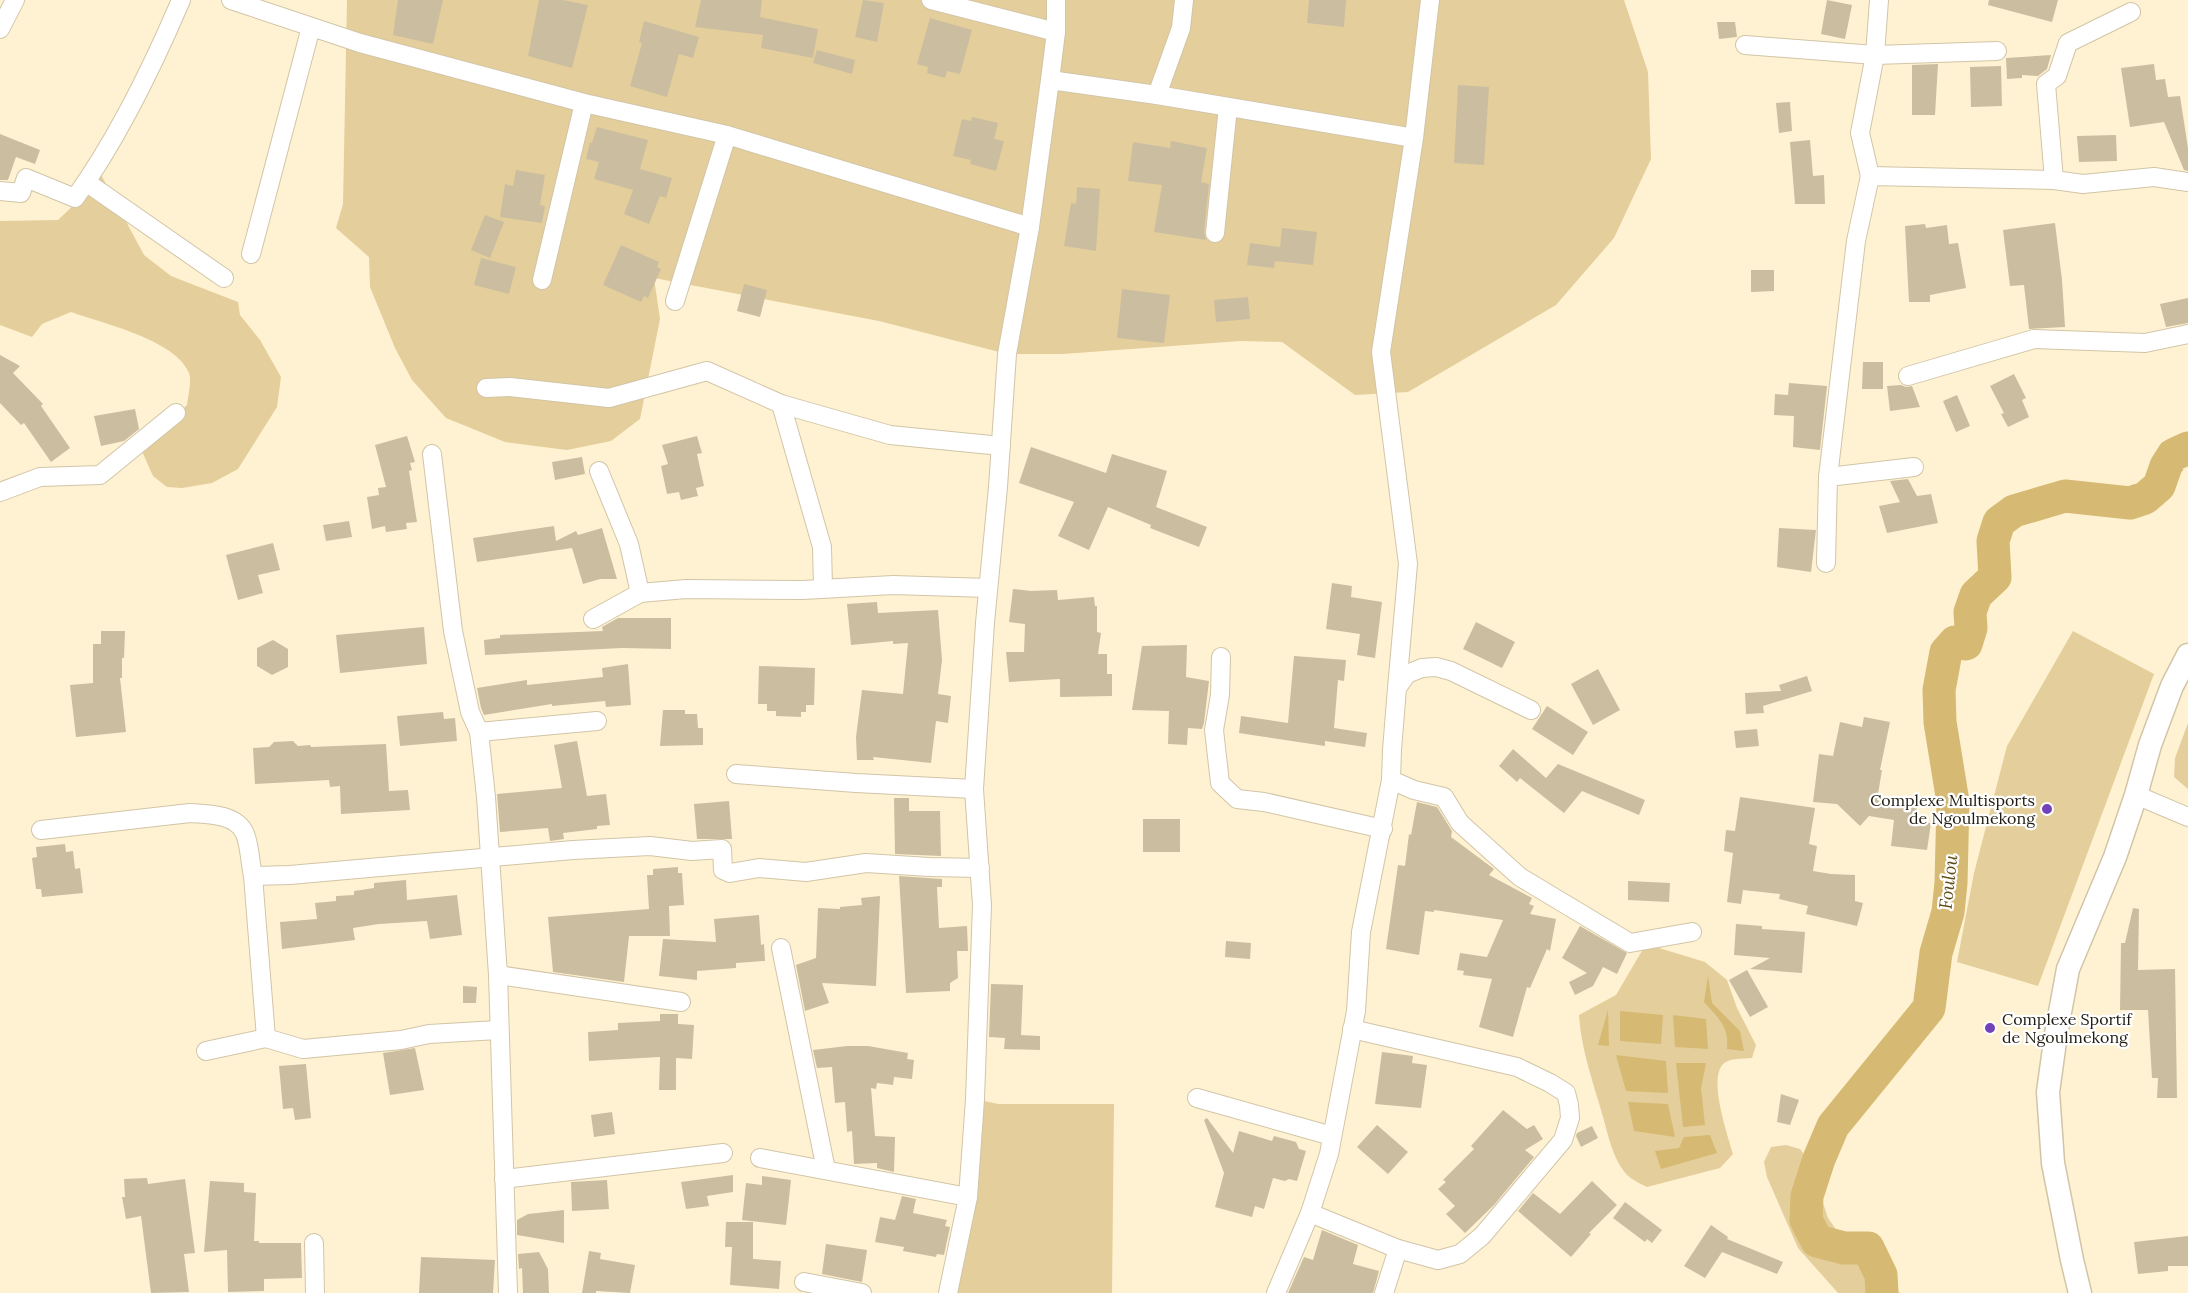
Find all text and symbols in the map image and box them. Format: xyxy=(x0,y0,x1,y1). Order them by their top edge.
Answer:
place label: Complexe Multisports de Ngoulmekong xyxy=(1870,790,2036,828)
marker: Complexe Multisports de Ngoulmekong xyxy=(2040,802,2054,816)
water label: Foulou xyxy=(1934,853,1962,910)
place label: Complexe Sportif de Ngoulmekong xyxy=(2002,1009,2133,1047)
marker: Complexe Sportif de Ngoulmekong xyxy=(1983,1021,1997,1035)

